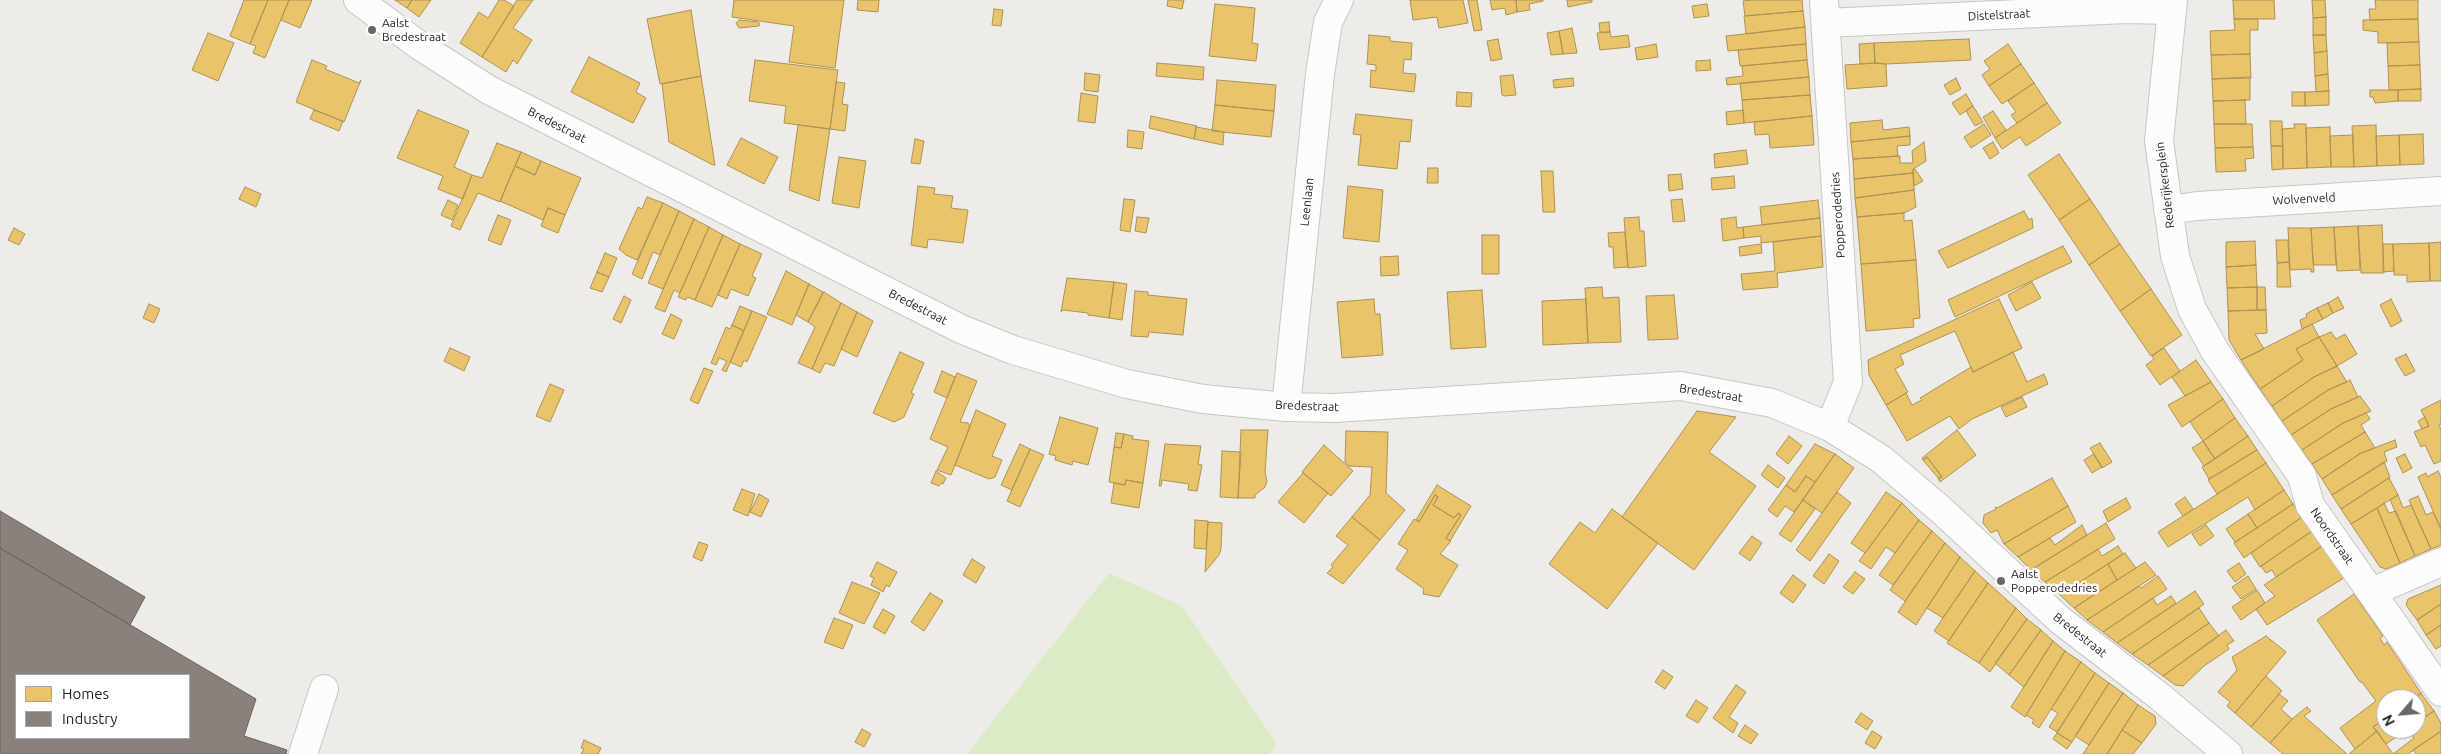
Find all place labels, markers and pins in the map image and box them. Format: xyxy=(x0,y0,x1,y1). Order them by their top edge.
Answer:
place label: Aalst Bredestraat xyxy=(382,16,446,44)
marker: Aalst Bredestraat xyxy=(366,24,378,36)
place label: Aalst Popperodedries xyxy=(2011,567,2097,595)
marker: Aalst Popperodedries xyxy=(1995,575,2007,587)

